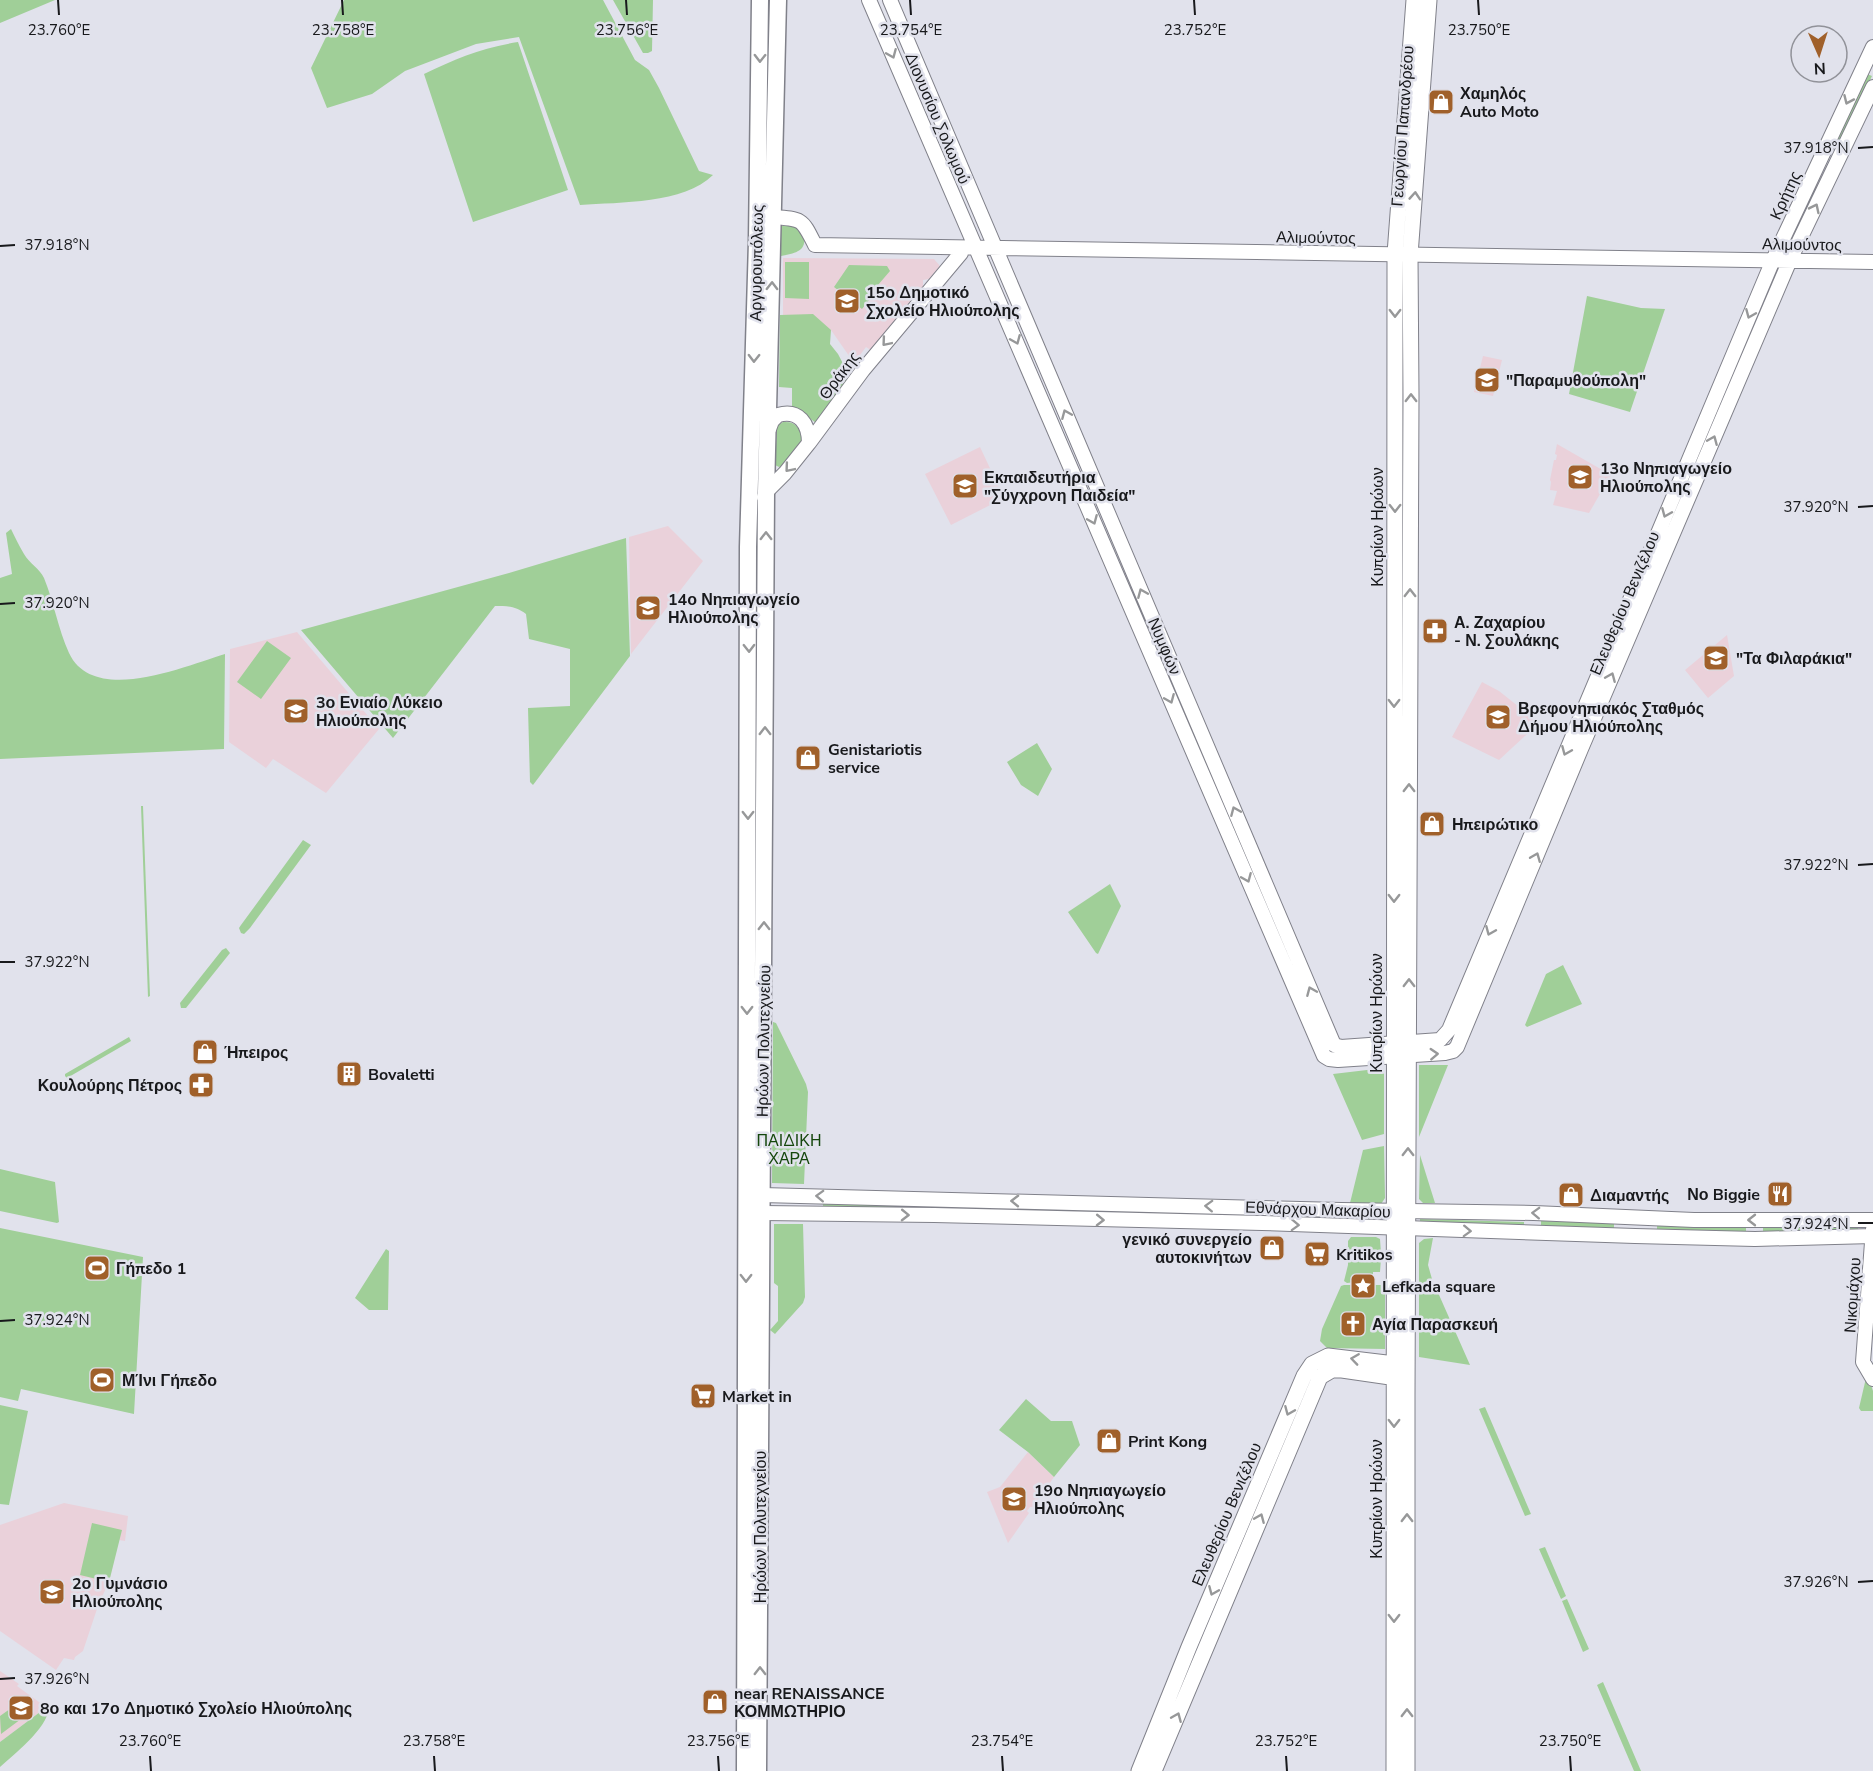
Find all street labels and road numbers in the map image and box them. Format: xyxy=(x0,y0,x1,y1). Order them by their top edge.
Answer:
street label: Γεωργίου Παπανδρέου xyxy=(1386,45,1420,207)
street label: Διονυσίου Σολωμού xyxy=(899,49,975,188)
street label: Κρήτης xyxy=(1765,167,1807,223)
street label: Αργυρουπόλεως xyxy=(745,204,769,322)
street label: Αλιμούντος xyxy=(1276,226,1356,250)
street label: Αλιμούντος xyxy=(1762,233,1842,257)
street label: Θράκης xyxy=(814,347,865,404)
street label: Κυπρίων Ηρώων xyxy=(1367,467,1389,587)
street label: Ελευθερίου Βενιζέλου xyxy=(1585,528,1665,679)
street label: Νυμφών xyxy=(1142,614,1186,678)
street label: Κυπρίων Ηρώων xyxy=(1366,953,1388,1073)
street label: Ηρώων Πολυτεχνείου xyxy=(752,965,776,1117)
street label: Εθνάρχου Μακαρίου xyxy=(1245,1196,1391,1224)
street label: Νικομάχου xyxy=(1839,1257,1867,1334)
street label: Ελευθερίου Βενιζέλου xyxy=(1187,1439,1267,1590)
street label: Κυπρίων Ηρώων xyxy=(1366,1439,1388,1559)
street label: Ηρώων Πολυτεχνείου xyxy=(750,1451,772,1603)

